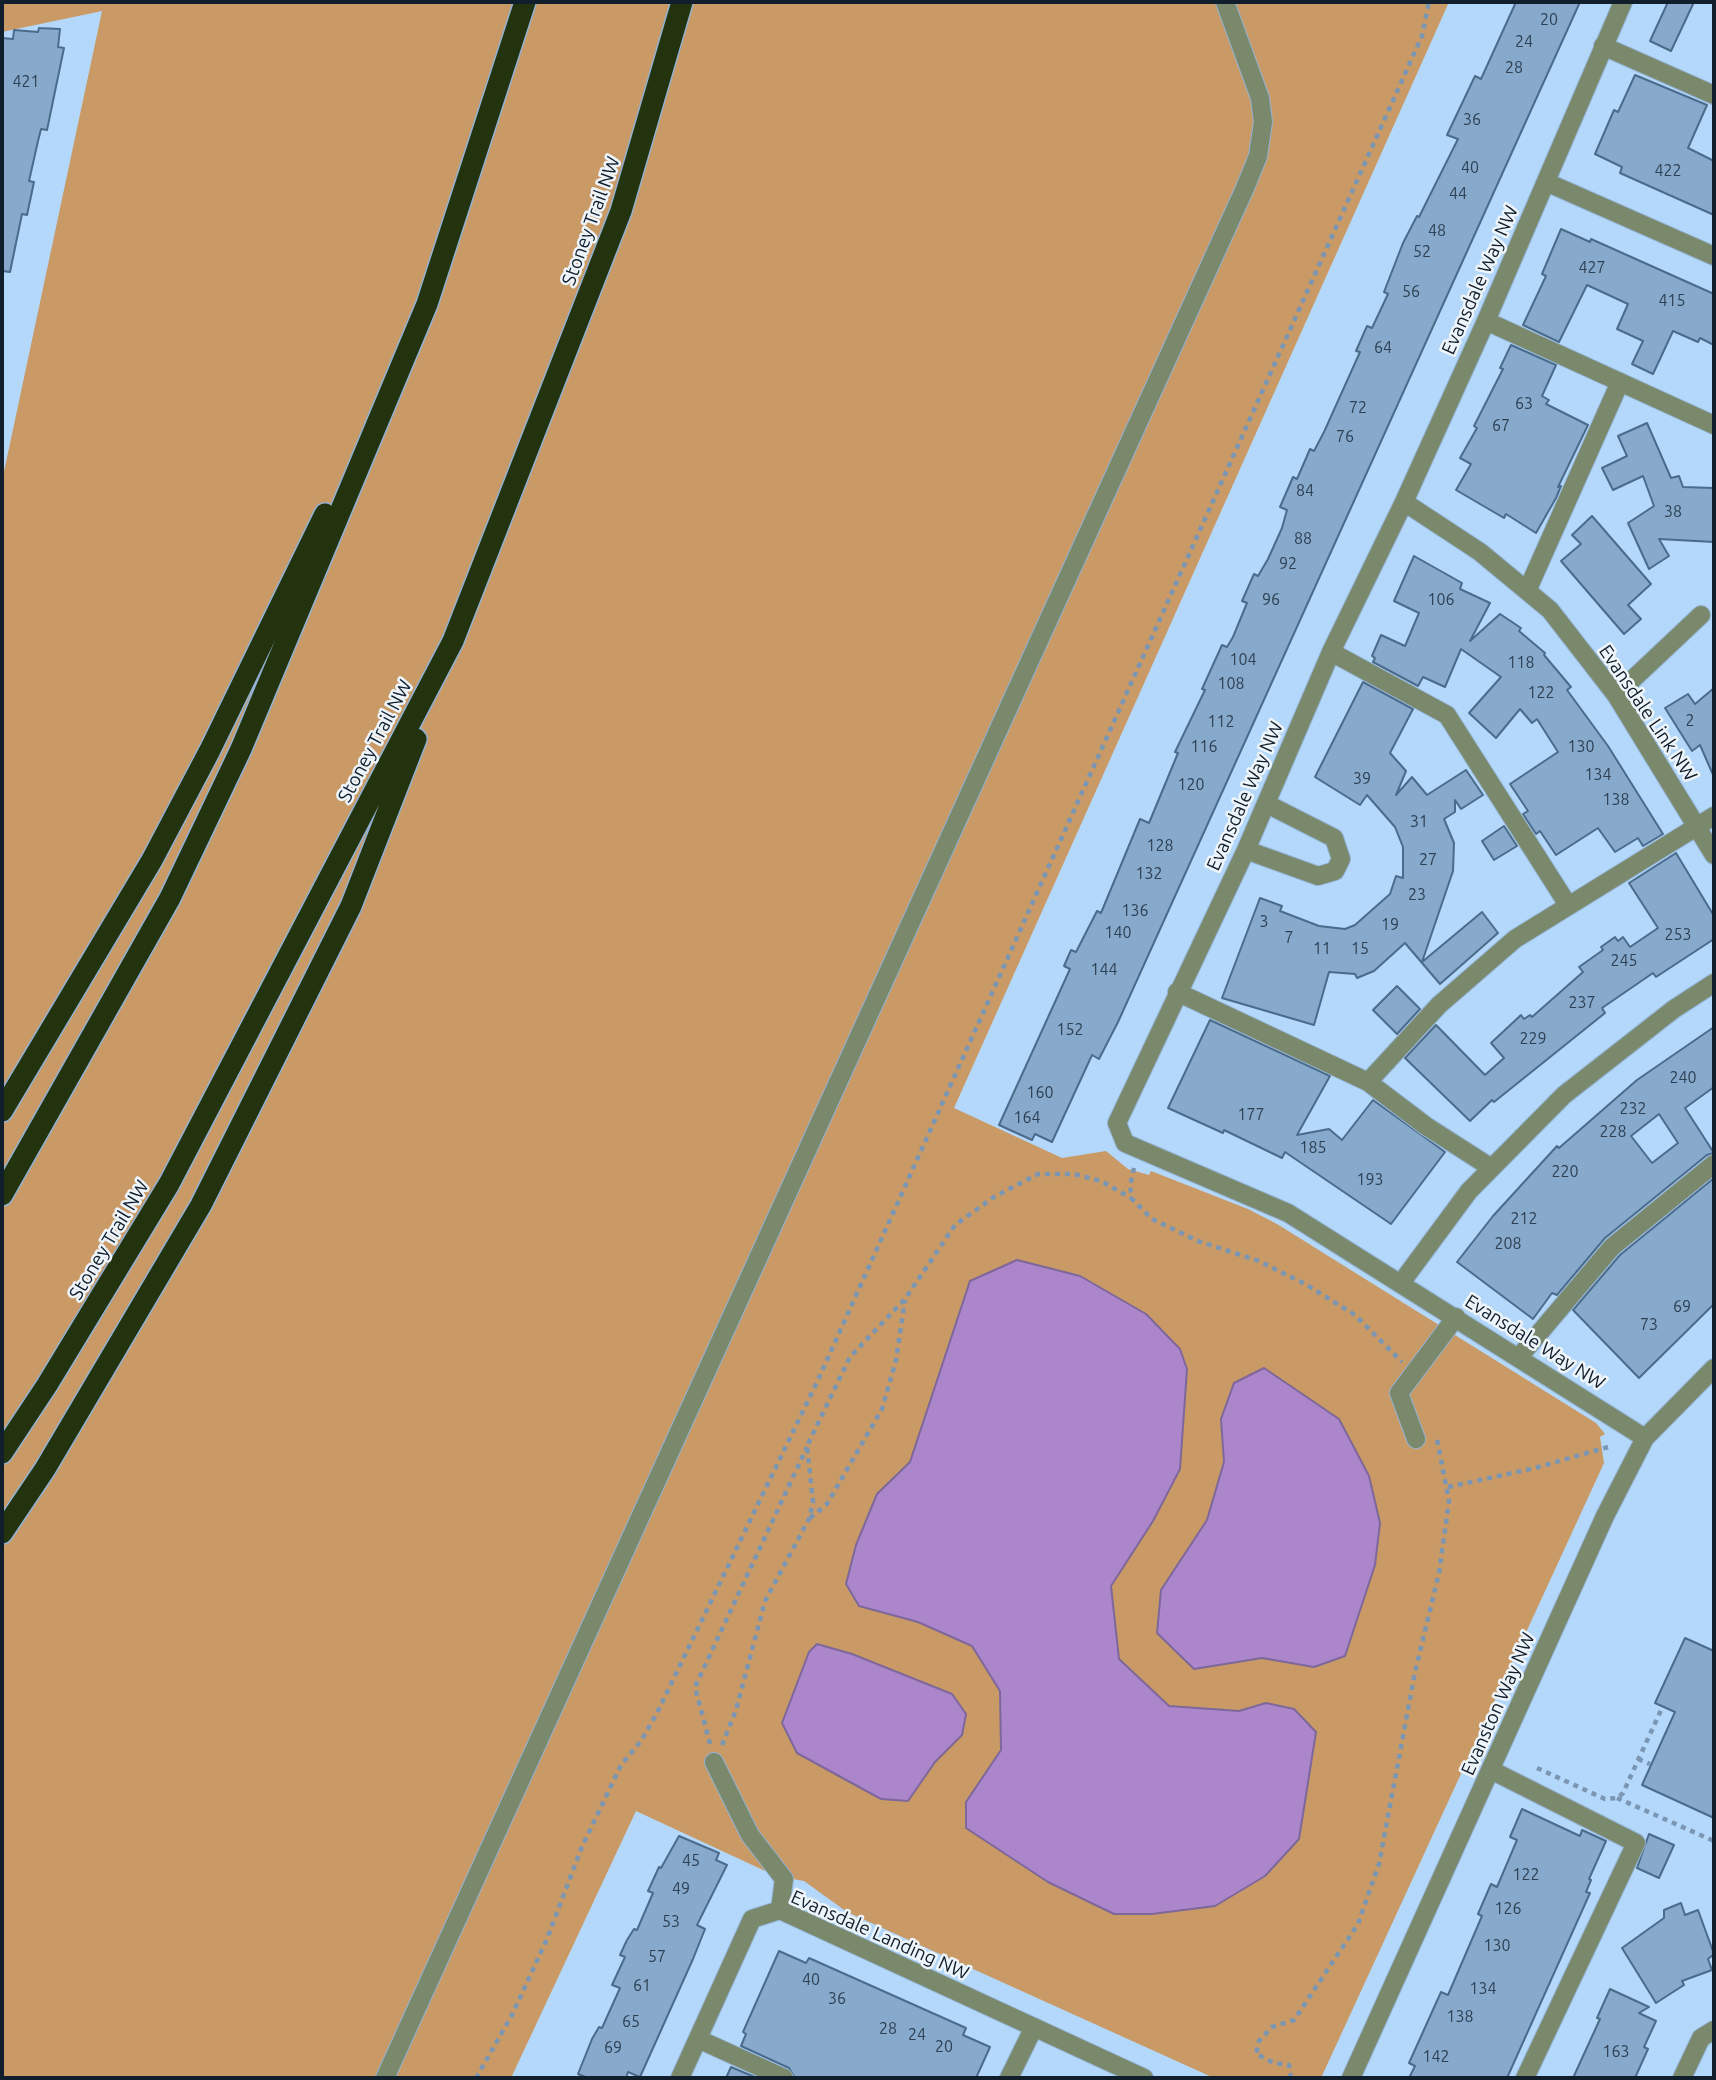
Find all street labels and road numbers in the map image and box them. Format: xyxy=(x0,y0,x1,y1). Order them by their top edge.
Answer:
street label: Stoney Trail NW xyxy=(557,154,625,288)
street label: Evansdale Way NW xyxy=(1437,202,1523,358)
street label: Evansdale Link NW xyxy=(1594,641,1702,785)
street label: Stoney Trail NW xyxy=(333,676,417,806)
street label: Evansdale Way NW xyxy=(1202,718,1288,874)
street label: Stoney Trail NW xyxy=(64,1176,154,1304)
street label: Evansdale Way NW xyxy=(1461,1290,1609,1394)
street label: Evanston Way NW xyxy=(1456,1629,1540,1779)
street label: Evansdale Landing NW xyxy=(787,1885,973,1985)

